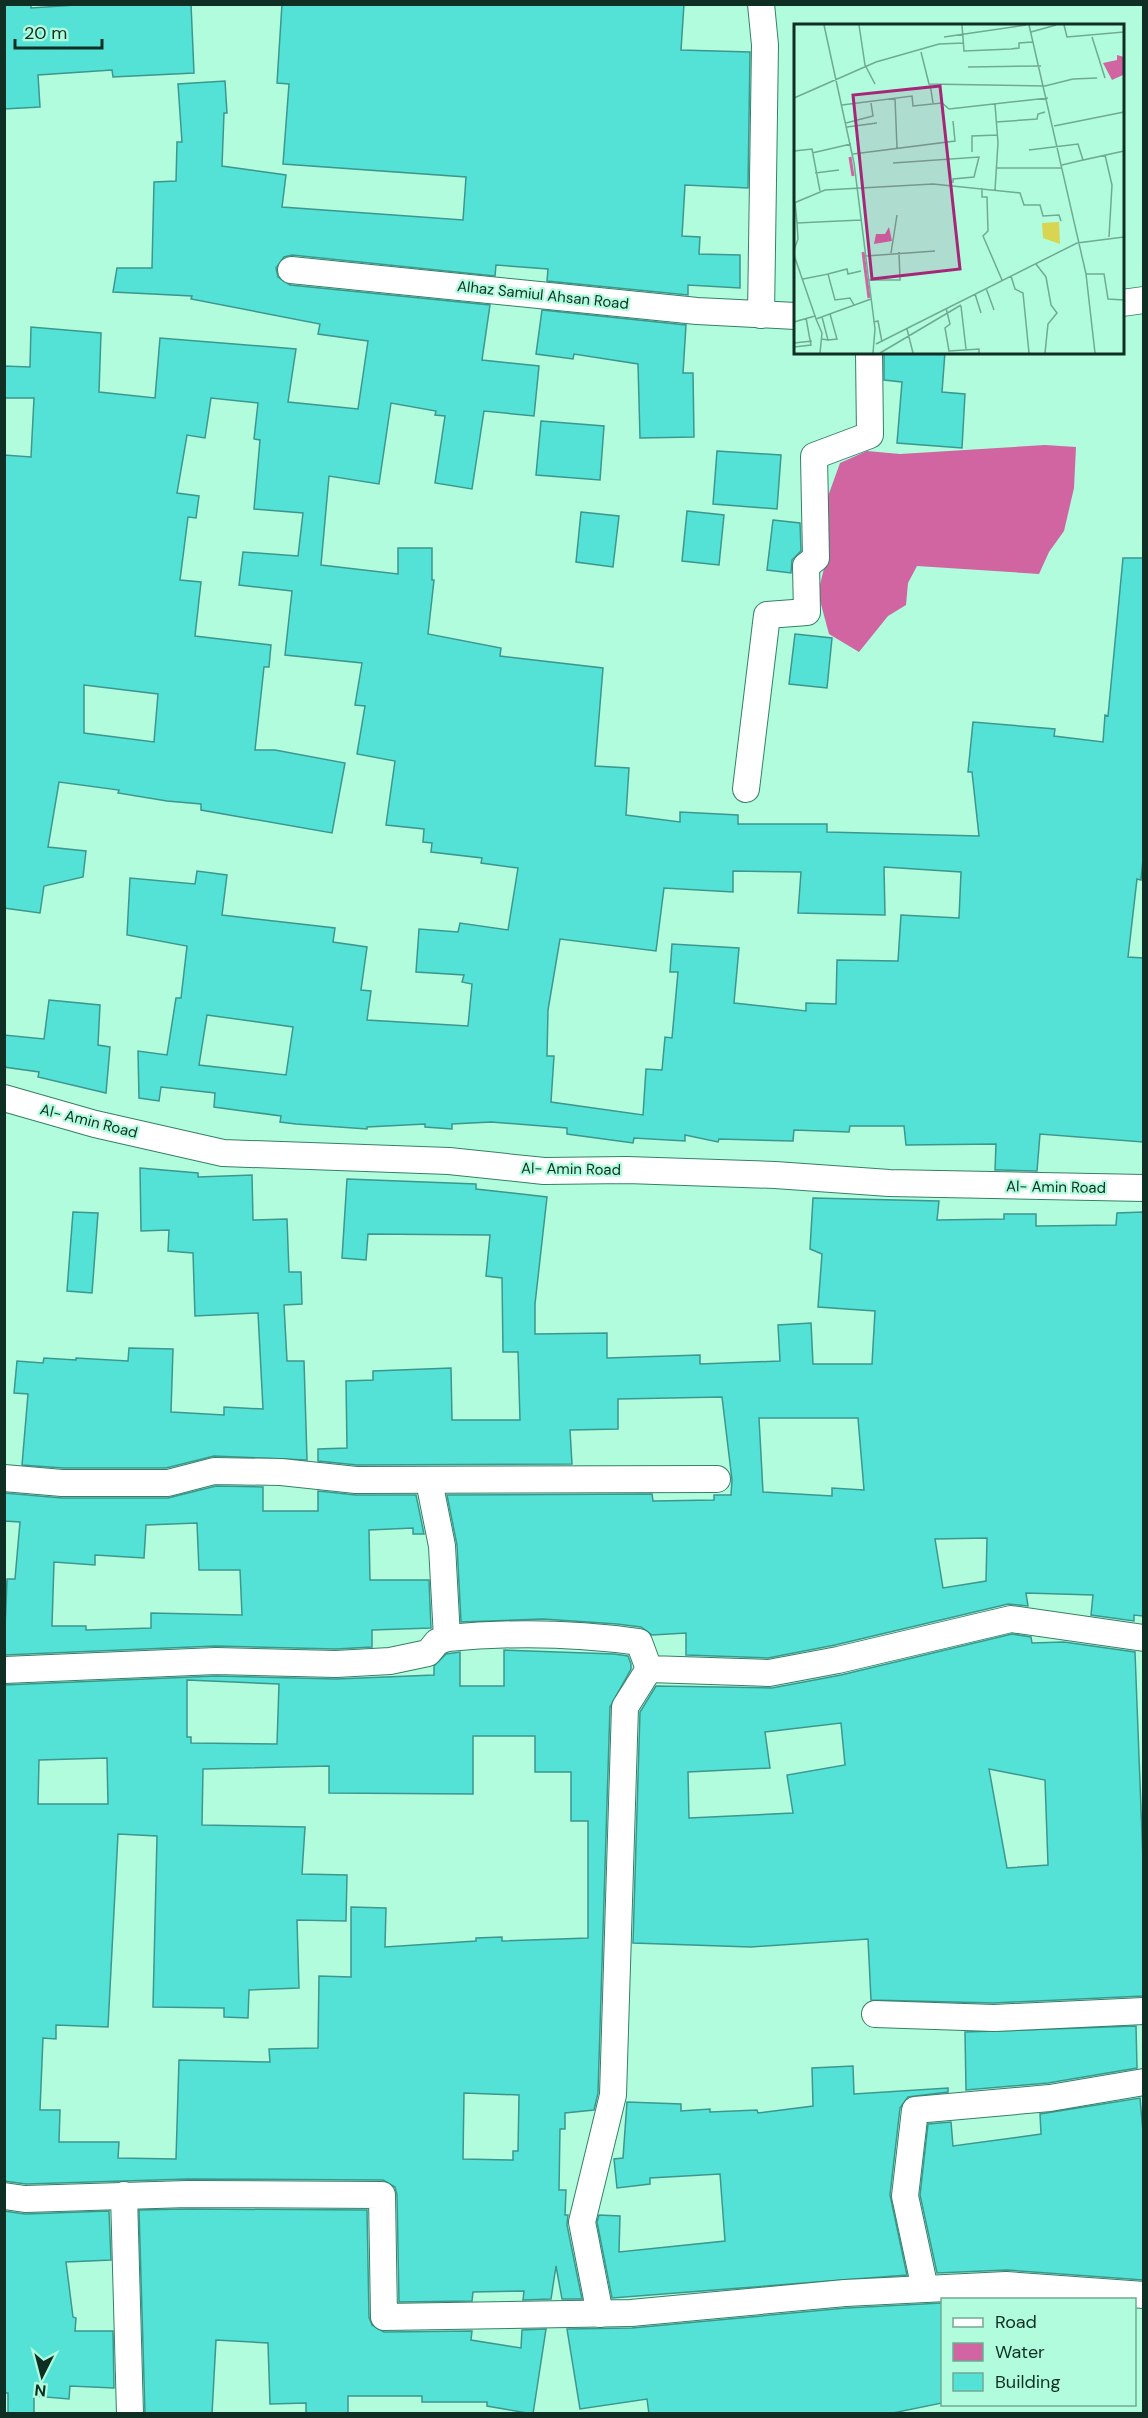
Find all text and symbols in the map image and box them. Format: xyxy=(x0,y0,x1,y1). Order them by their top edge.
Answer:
scale bar xyxy=(15,12,102,50)
text: 20 m xyxy=(24,21,67,45)
inset map xyxy=(794,24,1124,354)
street label: Alhaz Samiul Ahsan Road xyxy=(456,276,630,314)
street label: Al- Amin Road xyxy=(38,1099,140,1143)
street label: Al- Amin Road xyxy=(521,1158,621,1180)
street label: Al- Amin Road xyxy=(1006,1176,1106,1198)
legend xyxy=(941,2298,1136,2406)
text: Road xyxy=(995,2310,1037,2334)
text: Water xyxy=(995,2340,1045,2364)
north arrow xyxy=(12,2346,72,2406)
text: Building xyxy=(995,2370,1060,2394)
text: N xyxy=(34,2379,47,2401)

